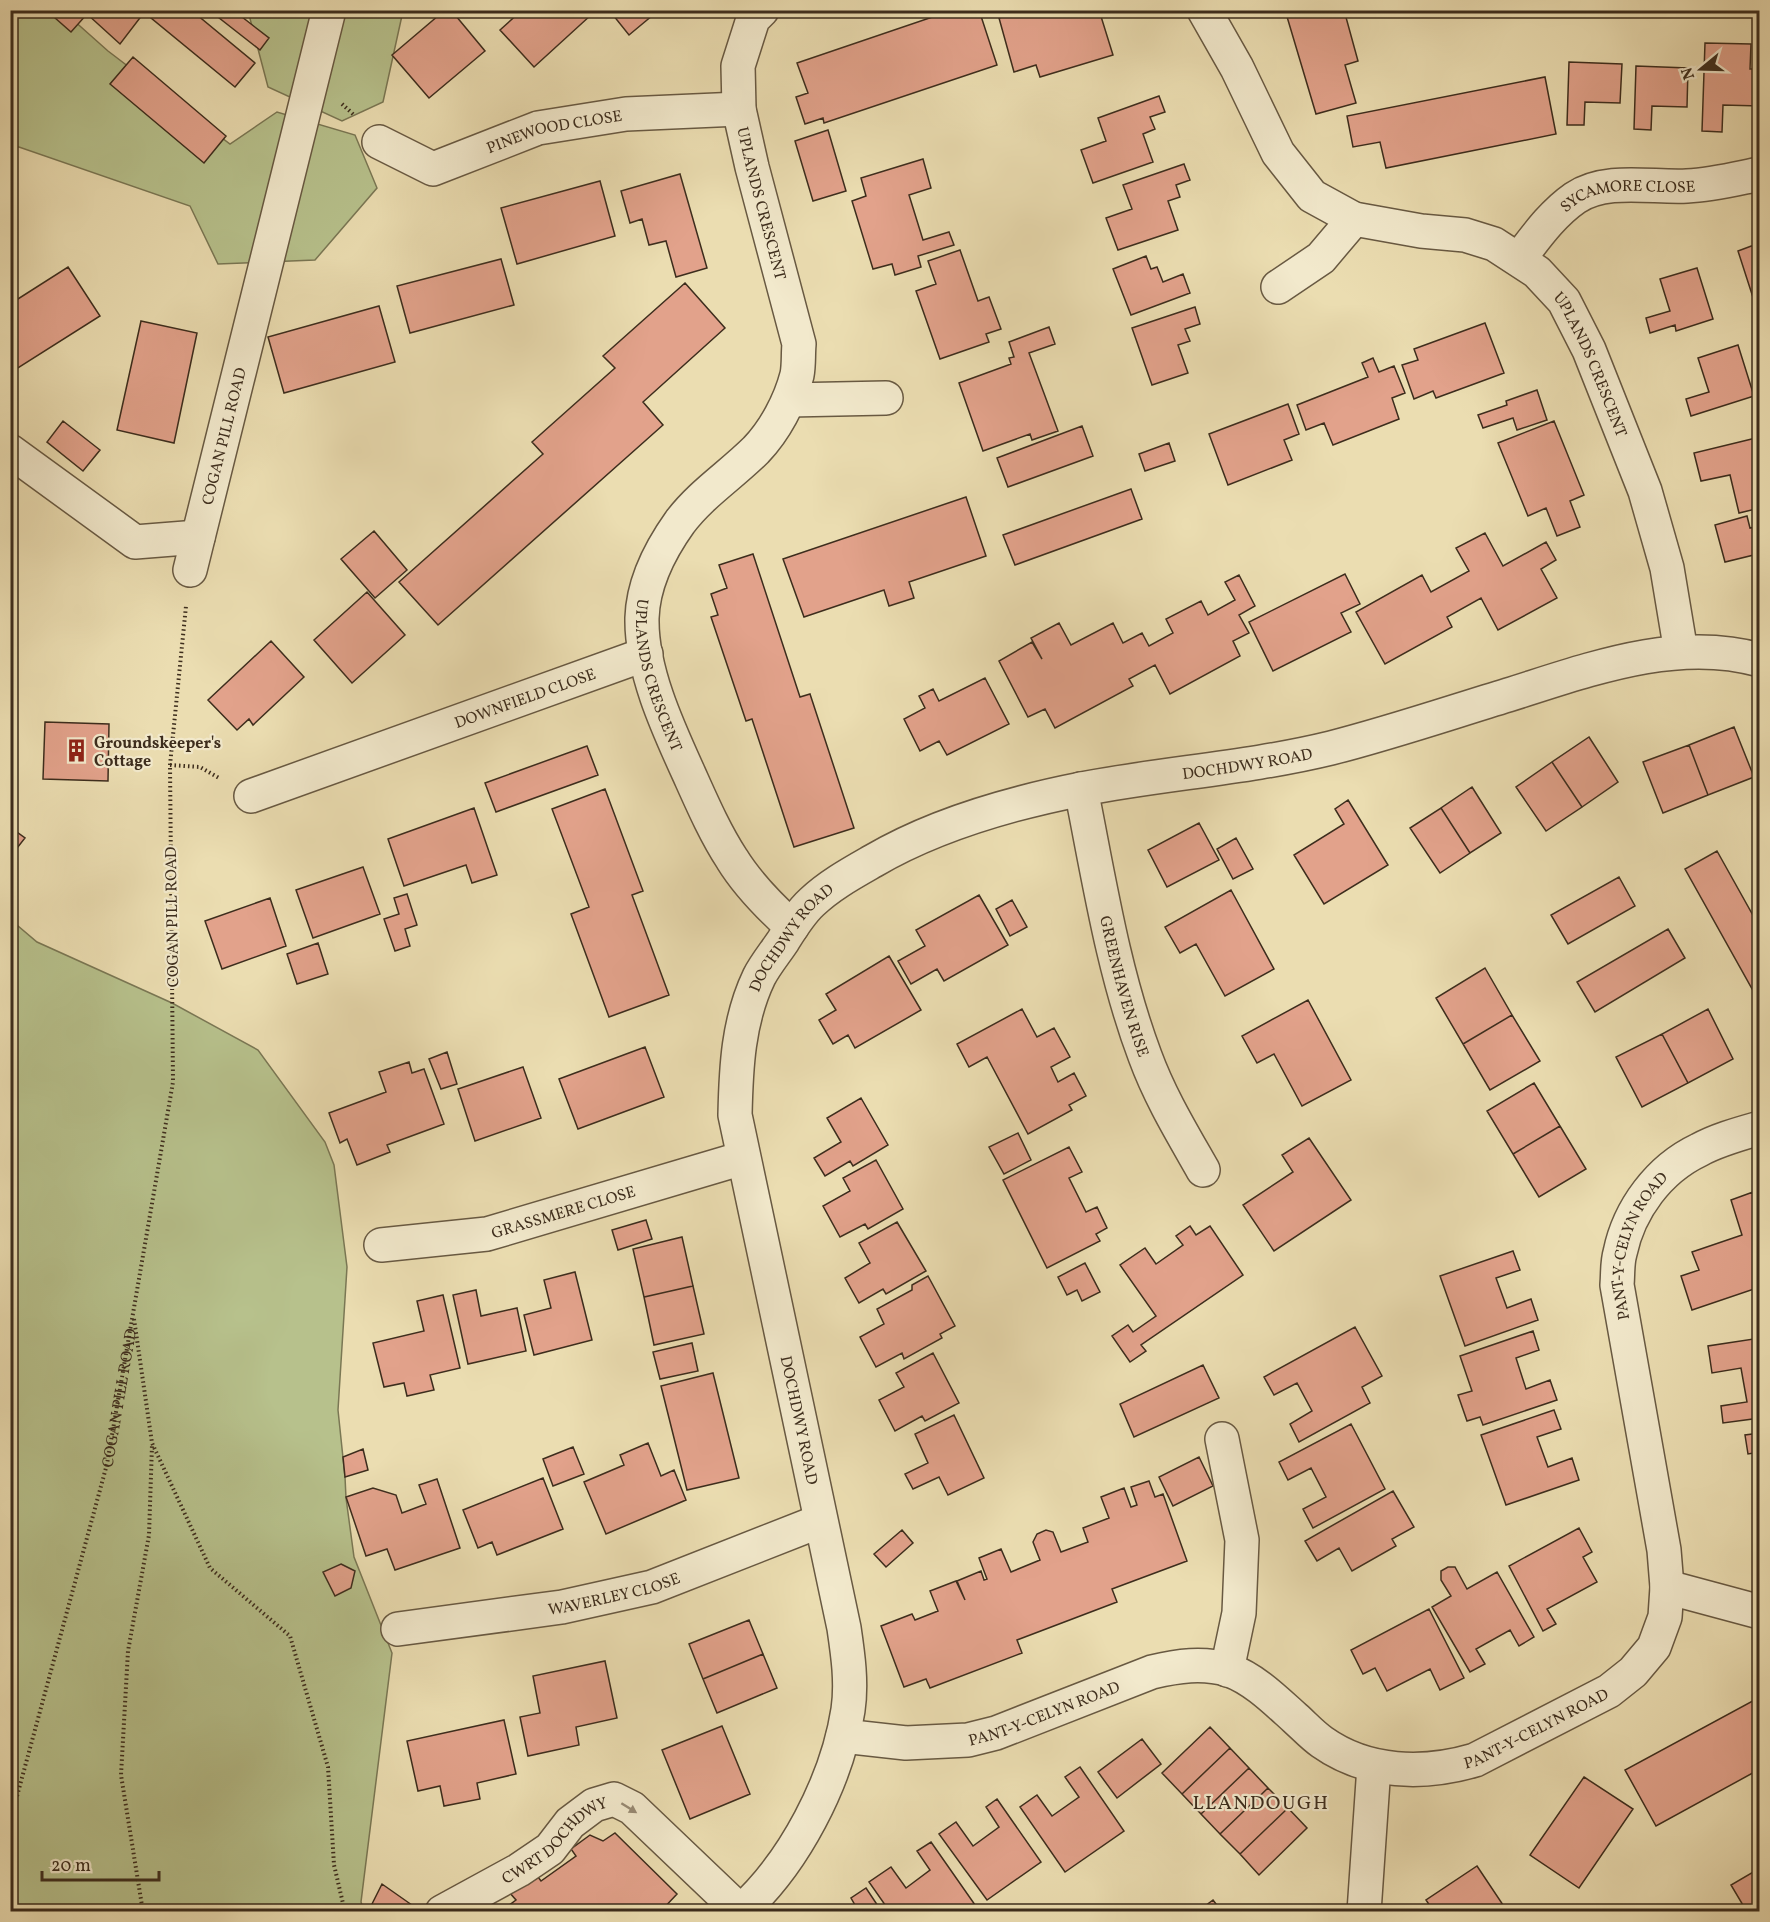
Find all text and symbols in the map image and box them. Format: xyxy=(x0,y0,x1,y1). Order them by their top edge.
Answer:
north arrow xyxy=(1671,39,1731,99)
text: N xyxy=(1676,64,1701,82)
street label: PINEWOOD CLOSE xyxy=(484,106,624,160)
street label: UPLANDS CRESCENT xyxy=(730,125,790,283)
street label: SYCAMORE CLOSE xyxy=(1556,176,1696,218)
street label: UPLANDS CRESCENT xyxy=(1548,288,1631,441)
street label: COGAN PILL ROAD xyxy=(198,365,253,508)
street label: UPLANDS CRESCENT xyxy=(629,597,686,755)
street label: DOWNFIELD CLOSE xyxy=(452,664,599,735)
place label: Groundskeeper's Cottage xyxy=(94,733,221,773)
building icon: Groundskeeper's Cottage xyxy=(63,738,89,764)
street label: DOCHDWY ROAD xyxy=(1181,744,1315,786)
street label: COGAN PILL ROAD xyxy=(161,846,185,988)
street label: DOCHDWY ROAD xyxy=(745,879,839,996)
street label: GREENHAVEN RISE xyxy=(1093,914,1153,1060)
street label: PANT-Y-CELYN ROAD xyxy=(1607,1167,1674,1322)
street label: GRASSMERE CLOSE xyxy=(489,1181,639,1245)
street label: COGAN PILL ROAD xyxy=(98,1327,143,1469)
street label: DOCHDWY ROAD xyxy=(774,1354,823,1487)
street label: WAVERLEY CLOSE xyxy=(547,1568,684,1622)
street label: PANT-Y-CELYN ROAD xyxy=(966,1677,1124,1752)
street label: PANT-Y-CELYN ROAD xyxy=(1462,1684,1613,1776)
district label: LLANDOUGH xyxy=(1192,1790,1330,1818)
street label: CWRT DOCHDWY xyxy=(498,1793,610,1890)
one-way arrow xyxy=(621,1802,638,1813)
scale bar xyxy=(42,1844,159,1882)
text: 20 m xyxy=(51,1854,91,1879)

